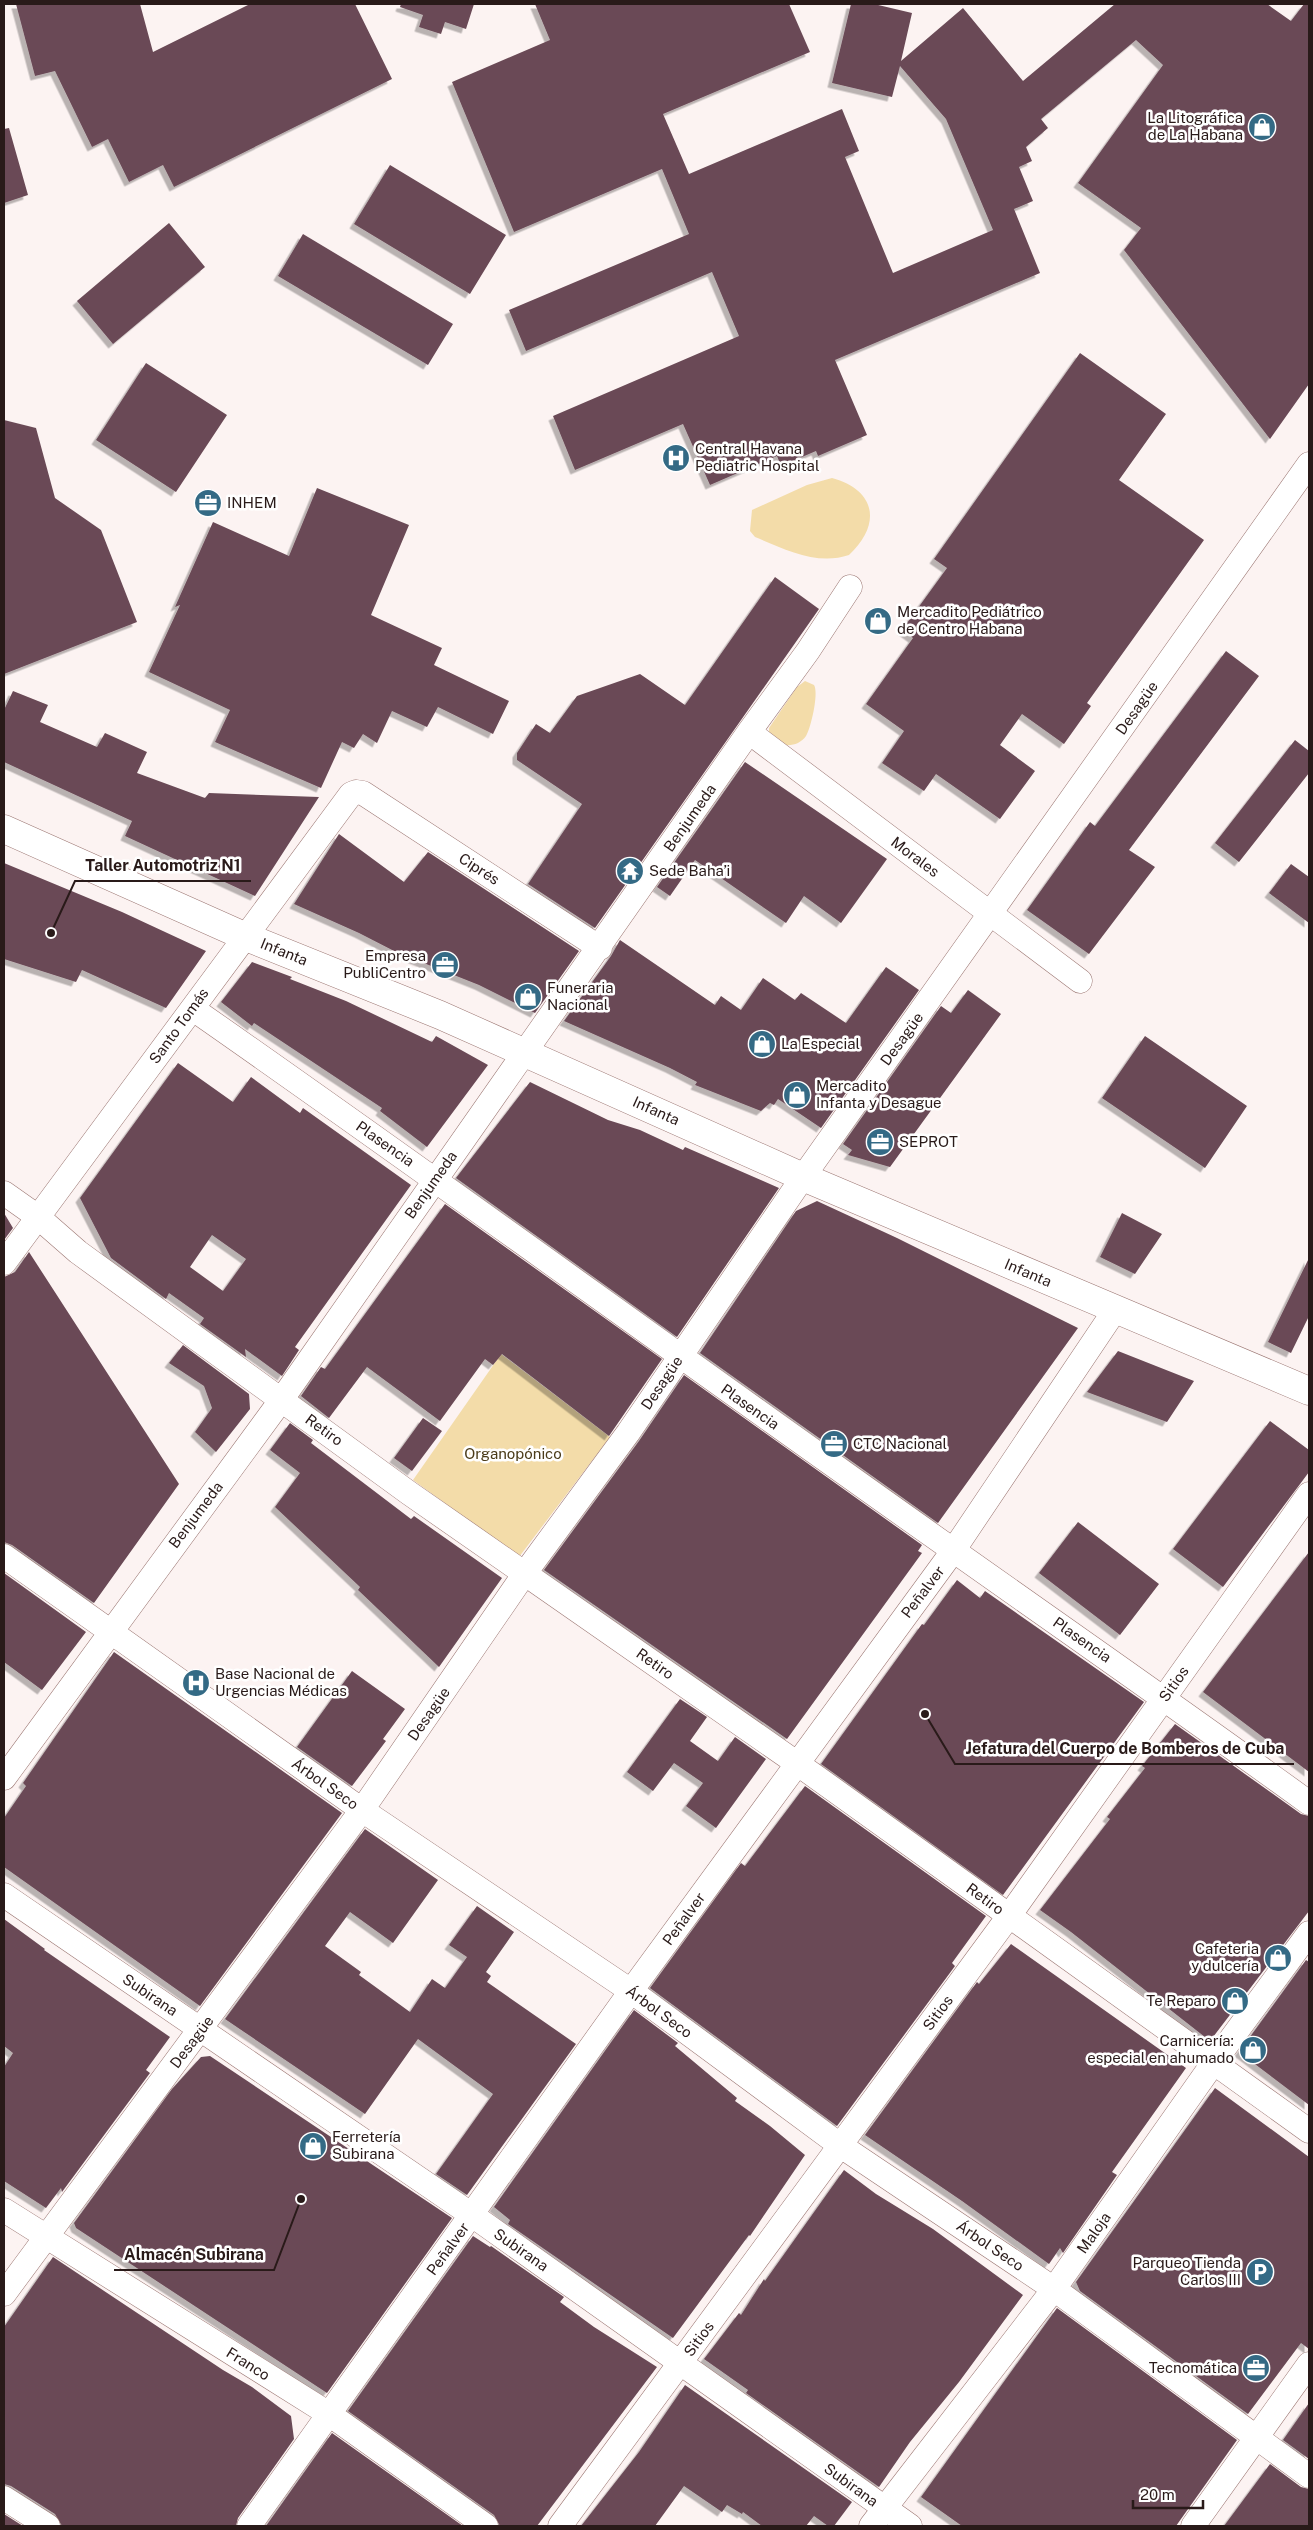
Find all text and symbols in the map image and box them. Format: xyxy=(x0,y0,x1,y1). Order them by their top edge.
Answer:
place label: La Litográfica de La Habana xyxy=(1147,109,1243,143)
shop icon: La Litográfica de La Habana xyxy=(1247,112,1277,142)
place label: Central Havana Pediatric Hospital xyxy=(695,440,819,474)
hospital icon: Central Havana Pediatric Hospital xyxy=(661,443,691,473)
office icon: INHEM xyxy=(193,488,223,518)
place label: INHEM xyxy=(227,494,277,511)
place label: Mercadito Pediátrico de Centro Habana xyxy=(897,603,1042,637)
shop icon: Mercadito Pediátrico de Centro Habana xyxy=(863,606,893,636)
street label: Desagüe xyxy=(1112,678,1161,738)
street label: Benjumeda xyxy=(660,781,719,855)
street label: Morales xyxy=(888,833,943,880)
street label: Ciprés xyxy=(456,849,503,888)
callout: Taller Automotriz N1 xyxy=(75,850,251,881)
text: Taller Automotriz N1 xyxy=(85,856,241,875)
temple icon: Sede Baha’i xyxy=(615,856,645,886)
place label: Sede Baha’i xyxy=(649,862,730,879)
street label: Infanta xyxy=(258,934,310,969)
place label: Empresa PubliCentro xyxy=(343,947,426,981)
office icon: Empresa PubliCentro xyxy=(430,950,460,980)
place label: Funeraria Nacional xyxy=(547,979,613,1013)
shop icon: Funeraria Nacional xyxy=(513,982,543,1012)
street label: Santo Tomás xyxy=(145,985,212,1067)
street label: Desagüe xyxy=(877,1009,926,1068)
shop icon: La Especial xyxy=(747,1029,777,1059)
place label: La Especial xyxy=(781,1035,860,1052)
place label: Mercadito Infanta y Desague xyxy=(816,1077,942,1111)
shop icon: Mercadito Infanta y Desague xyxy=(782,1080,812,1110)
street label: Infanta xyxy=(630,1093,682,1128)
street label: Plasencia xyxy=(353,1117,418,1170)
office icon: SEPROT xyxy=(865,1127,895,1157)
place label: SEPROT xyxy=(899,1133,958,1150)
street label: Benjumeda xyxy=(401,1148,460,1222)
street label: Infanta xyxy=(1002,1255,1054,1290)
street label: Desagüe xyxy=(637,1353,686,1413)
street label: Plasencia xyxy=(718,1380,783,1433)
street label: Retiro xyxy=(302,1410,346,1449)
office icon: CTC Nacional xyxy=(819,1429,849,1459)
place label: CTC Nacional xyxy=(853,1435,947,1452)
park label: Organopónico xyxy=(464,1445,562,1462)
street label: Benjumeda xyxy=(165,1478,226,1551)
street label: Peñalver xyxy=(897,1562,948,1621)
street label: Plasencia xyxy=(1050,1613,1115,1666)
street label: Retiro xyxy=(633,1645,677,1683)
street label: Sitios xyxy=(1155,1663,1192,1705)
place label: Base Nacional de Urgencias Médicas xyxy=(215,1665,347,1699)
hospital icon: Base Nacional de Urgencias Médicas xyxy=(181,1668,211,1698)
street label: Desagüe xyxy=(404,1684,453,1744)
callout: Jefatura del Cuerpo de Bomberos de Cuba xyxy=(955,1733,1294,1764)
text: Jefatura del Cuerpo de Bomberos de Cuba xyxy=(966,1739,1284,1758)
street label: Árbol Seco xyxy=(289,1754,362,1813)
street label: Retiro xyxy=(963,1879,1007,1918)
street label: Peñalver xyxy=(659,1889,708,1948)
place label: Cafeteria y dulcería xyxy=(1191,1940,1259,1974)
shop icon: Cafeteria y dulcería xyxy=(1263,1943,1293,1973)
street label: Subirana xyxy=(120,1970,181,2019)
street label: Árbol Seco xyxy=(623,1982,696,2041)
shop icon: Te Reparo xyxy=(1220,1986,1250,2016)
street label: Sitios xyxy=(919,1992,956,2034)
place label: Te Reparo xyxy=(1146,1992,1216,2009)
street label: Desagüe xyxy=(166,2012,217,2071)
place label: Carnicería: especial en ahumado xyxy=(1087,2032,1234,2066)
shop icon: Carnicería: especial en ahumado xyxy=(1238,2035,1268,2065)
place label: Ferretería Subirana xyxy=(332,2128,401,2162)
shop icon: Ferretería Subirana xyxy=(298,2131,328,2161)
street label: Maloja xyxy=(1073,2209,1114,2257)
street label: Árbol Seco xyxy=(953,2217,1027,2274)
street label: Peñalver xyxy=(423,2219,472,2278)
street label: Subirana xyxy=(491,2225,552,2274)
callout: Almacén Subirana xyxy=(114,2239,274,2270)
text: Almacén Subirana xyxy=(124,2245,264,2264)
place label: Parqueo Tienda Carlos III xyxy=(1132,2254,1241,2288)
parking icon: Parqueo Tienda Carlos III xyxy=(1245,2257,1275,2287)
street label: Sitios xyxy=(680,2318,717,2360)
street label: Franco xyxy=(223,2344,273,2384)
office icon: Tecnomática xyxy=(1241,2353,1271,2383)
place label: Tecnomática xyxy=(1149,2359,1237,2376)
street label: Subirana xyxy=(821,2459,882,2510)
scale bar xyxy=(1133,2478,1203,2510)
text: 20 m xyxy=(1140,2486,1175,2503)

